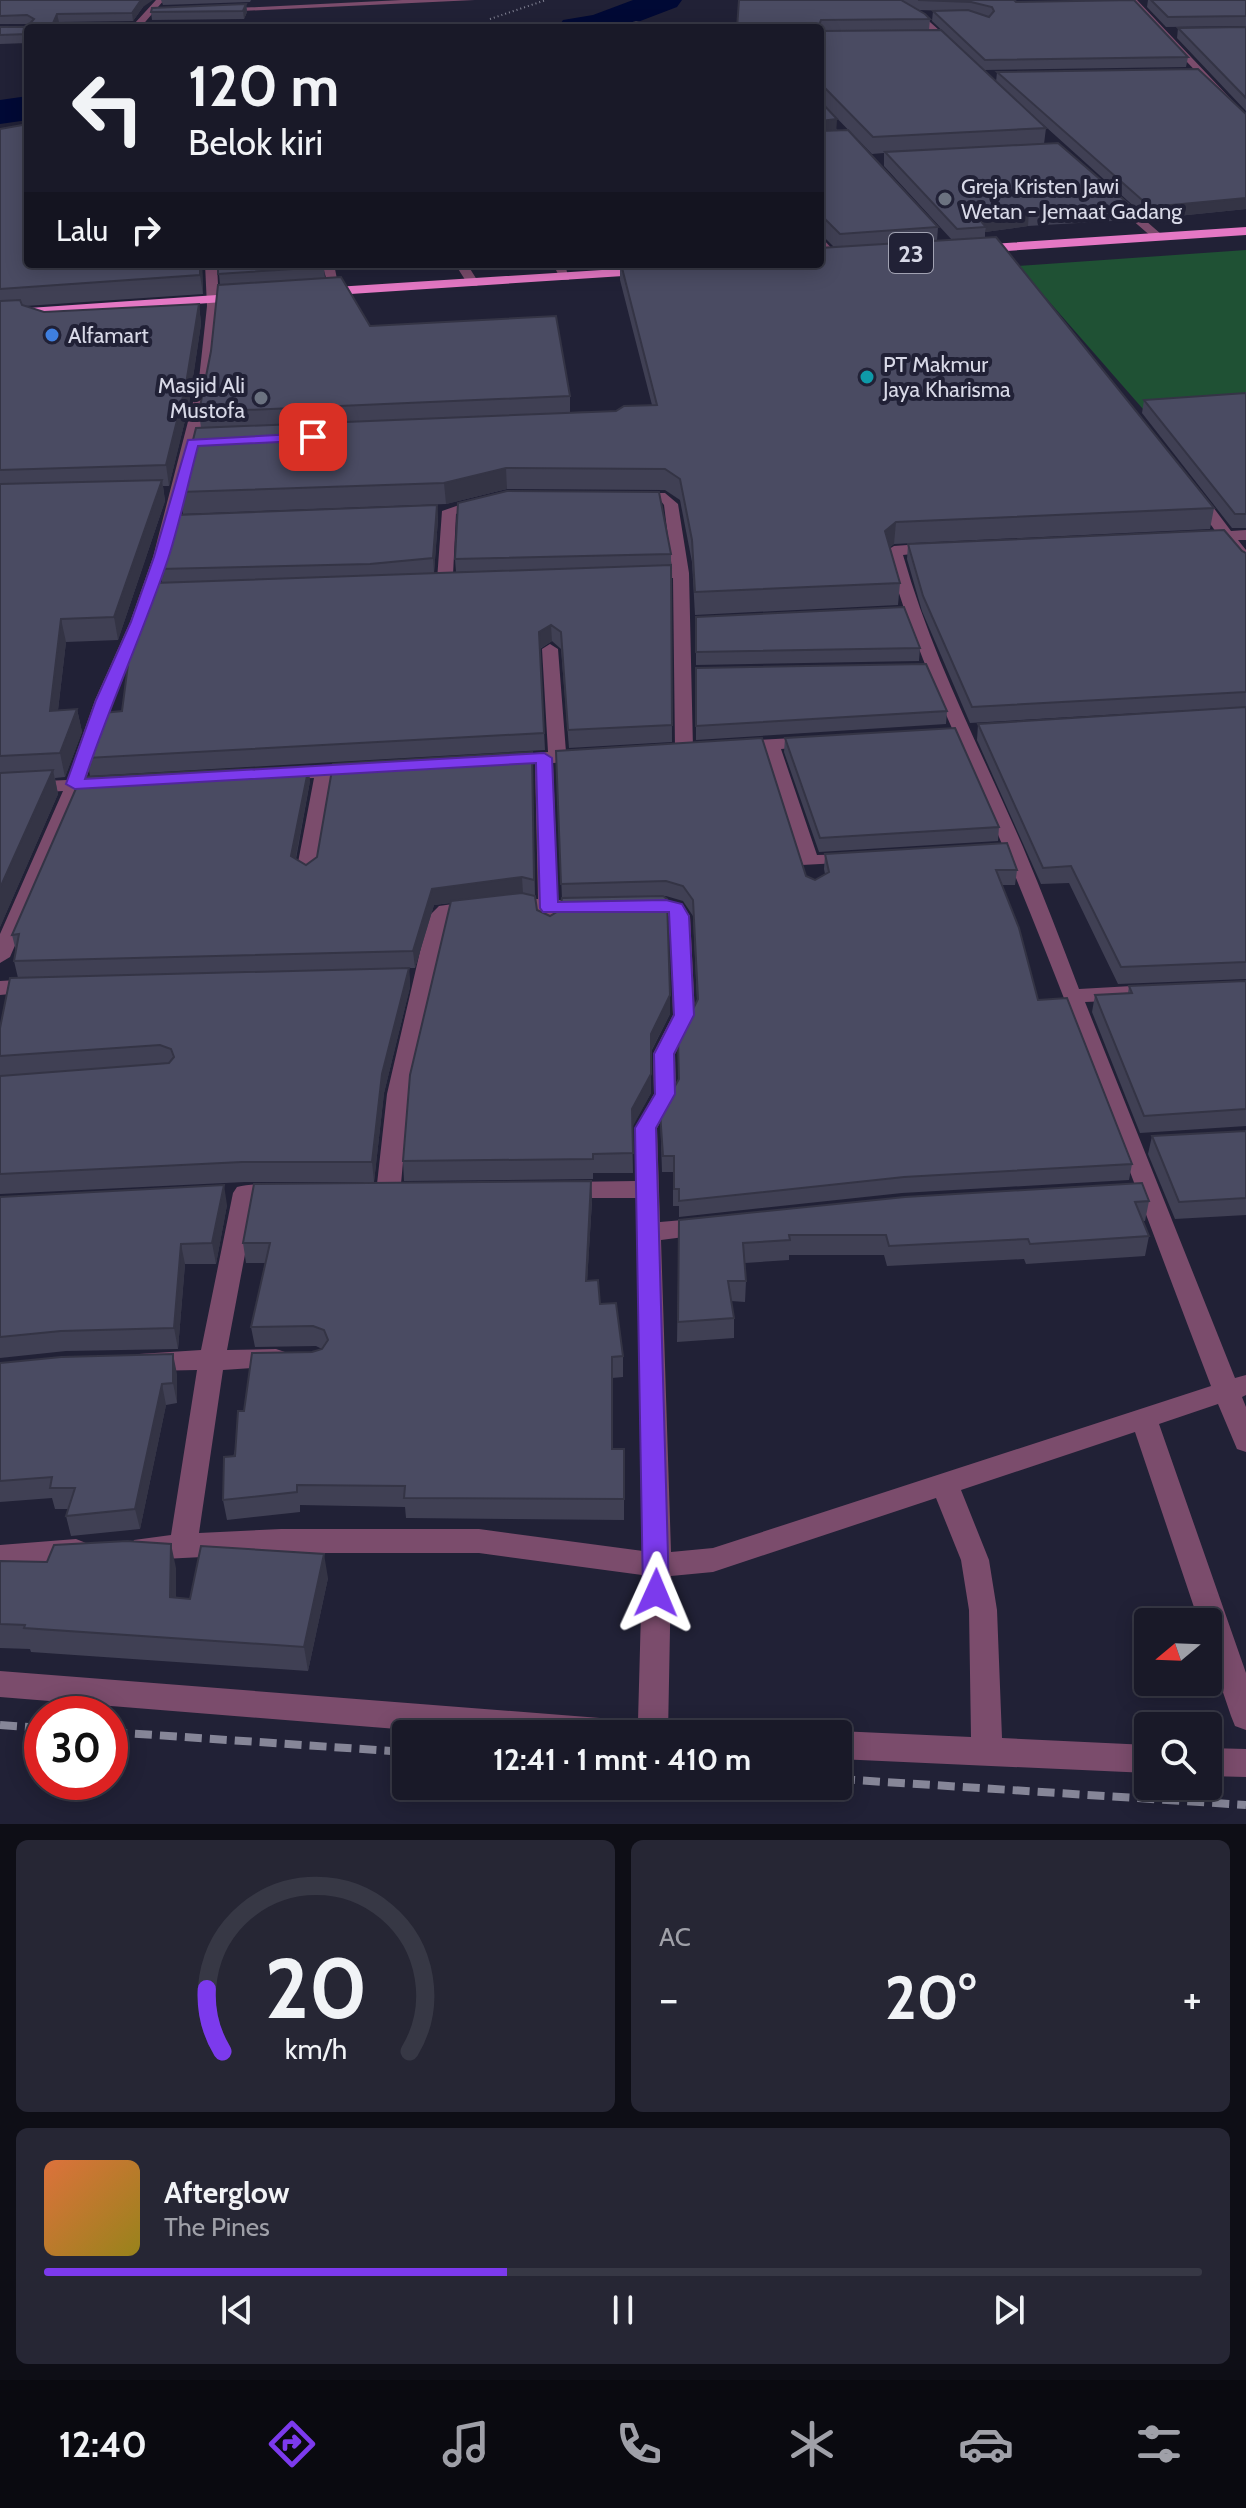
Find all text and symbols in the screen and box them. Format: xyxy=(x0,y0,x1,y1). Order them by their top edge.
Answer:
text: 120 m xyxy=(188,52,339,120)
icon: left xyxy=(56,56,160,160)
text: Belok kiri xyxy=(188,120,323,164)
place label: Greja Kristen Jawi Wetan - Jemaat Gadang xyxy=(961,173,1183,225)
marker: Greja Kristen Jawi Wetan - Jemaat Gadang xyxy=(936,190,954,208)
icon: right xyxy=(124,208,168,252)
text: Lalu xyxy=(56,212,108,249)
road number: 23 xyxy=(889,233,933,273)
place label: Alfamart xyxy=(68,322,149,349)
marker: Alfamart xyxy=(43,326,61,344)
place label: PT Makmur Jaya Kharisma xyxy=(882,351,1011,403)
marker: PT Makmur Jaya Kharisma xyxy=(858,368,876,386)
place label: Masjid Ali Mustofa xyxy=(158,372,245,424)
marker: Masjid Ali Mustofa xyxy=(252,389,270,407)
pin xyxy=(279,403,347,471)
icon: arrive xyxy=(291,415,335,459)
position arrow xyxy=(614,1551,698,1635)
north arrow xyxy=(1134,1608,1222,1696)
map controls xyxy=(1134,1608,1222,1800)
speed limit sign: 30 xyxy=(24,1696,128,1800)
button: search xyxy=(1134,1712,1222,1800)
text: 12:41 · 1 mnt · 410 m xyxy=(493,1741,751,1778)
text: AC xyxy=(659,1921,691,1953)
text: 20 xyxy=(264,1938,367,2039)
text: 20° xyxy=(885,1961,976,2034)
text: − xyxy=(659,1972,678,2025)
text: + xyxy=(1183,1972,1202,2025)
text: km/h xyxy=(284,2031,347,2066)
text: Afterglow xyxy=(164,2174,290,2211)
text: The Pines xyxy=(164,2211,270,2243)
icon: previous xyxy=(215,2288,259,2332)
icon: pause xyxy=(601,2288,645,2332)
icon: next xyxy=(987,2288,1031,2332)
icon: directions xyxy=(264,2416,320,2472)
icon: music xyxy=(438,2416,494,2472)
icon: phone xyxy=(611,2416,667,2472)
icon: climate xyxy=(784,2416,840,2472)
icon: car xyxy=(958,2416,1014,2472)
icon: filters xyxy=(1131,2416,1187,2472)
text: 12:40 xyxy=(59,2422,147,2466)

